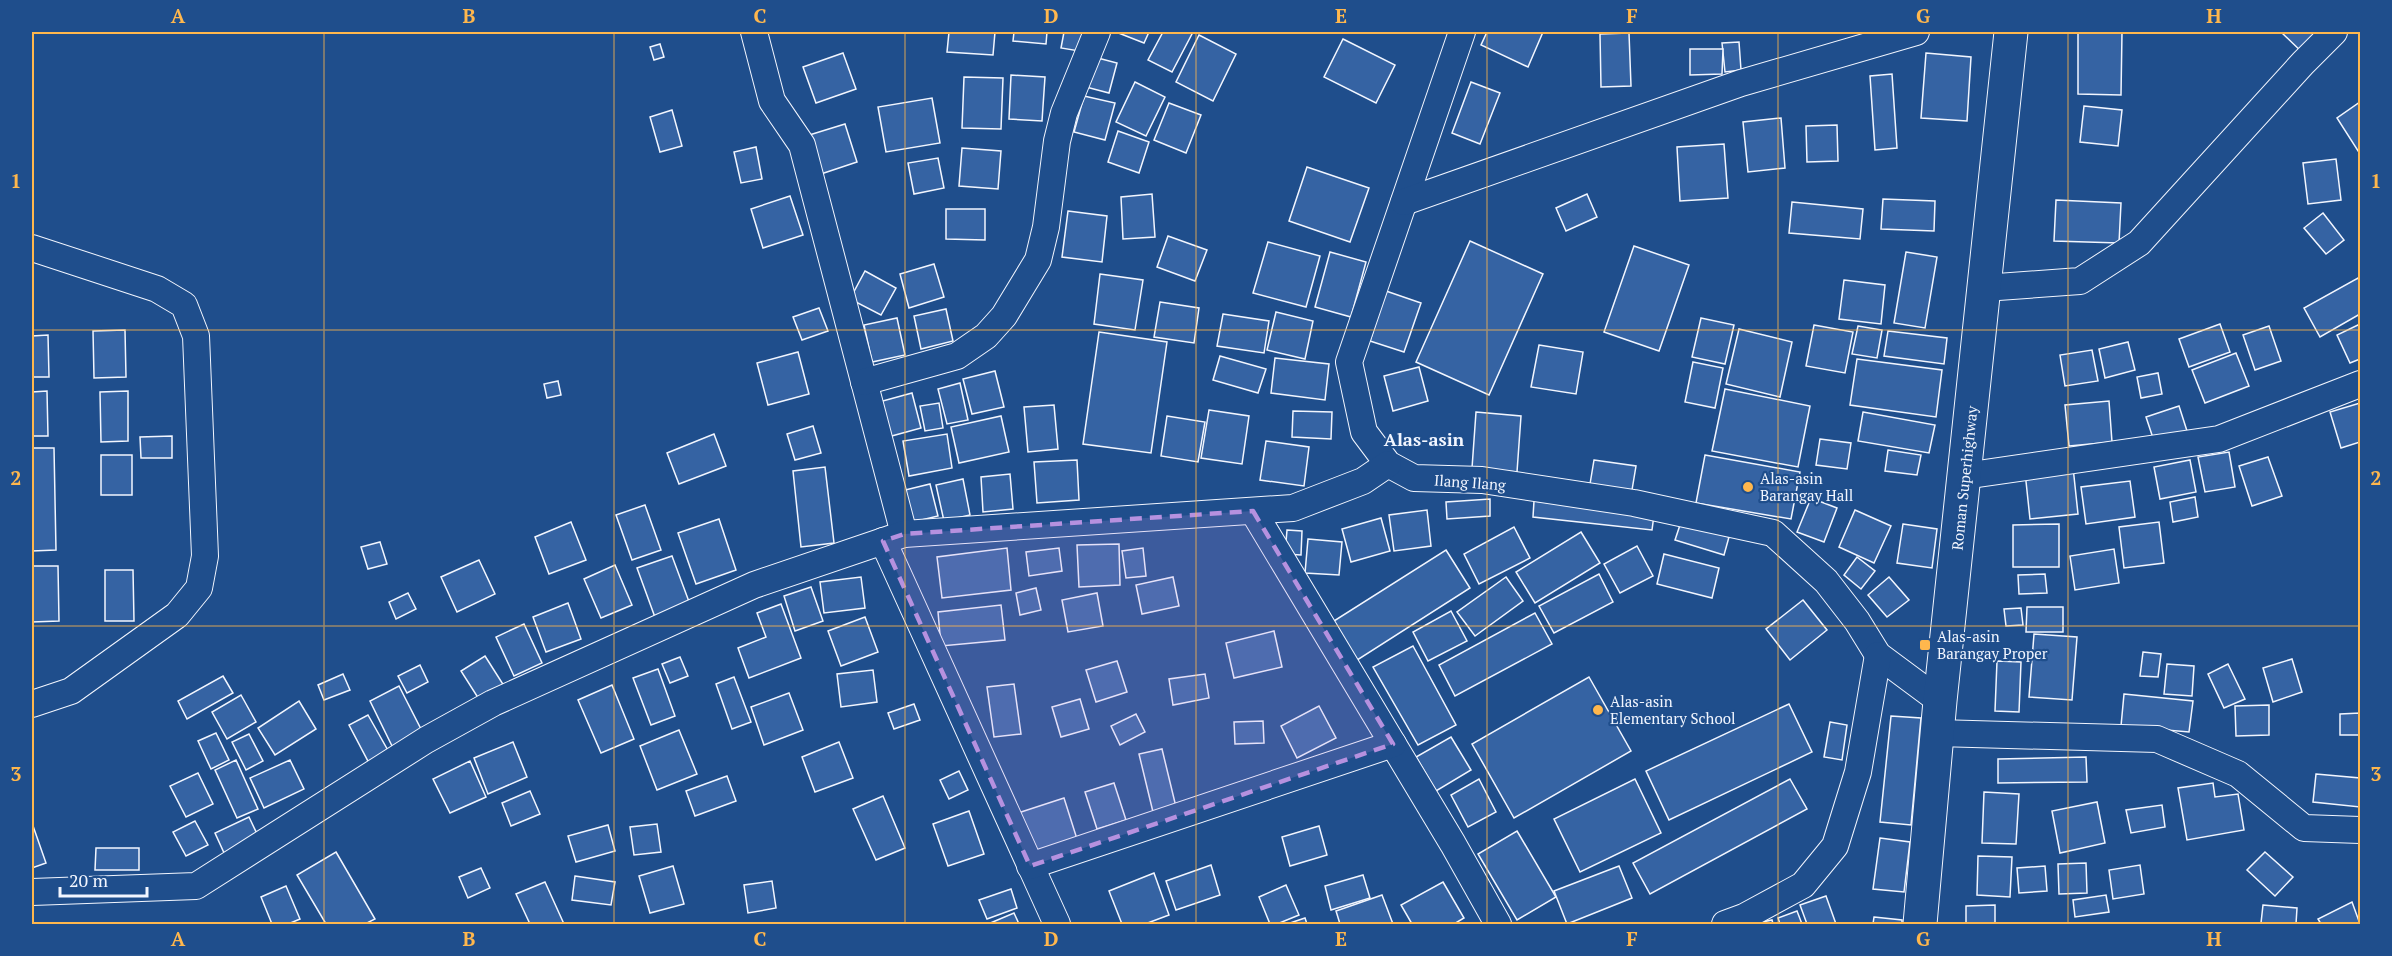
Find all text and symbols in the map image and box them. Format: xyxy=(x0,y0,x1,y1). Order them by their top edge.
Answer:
text: A xyxy=(171,2,186,29)
text: B xyxy=(463,2,476,29)
text: C xyxy=(753,2,767,29)
text: D xyxy=(1044,2,1058,29)
text: E xyxy=(1335,2,1347,29)
text: F xyxy=(1626,2,1638,29)
text: G xyxy=(1916,2,1930,29)
text: H xyxy=(2206,2,2222,29)
text: 1 xyxy=(10,167,22,194)
text: 1 xyxy=(2370,167,2382,194)
street label: Roman Superhighway xyxy=(1946,404,1982,551)
district label: Alas-asin xyxy=(1384,427,1465,451)
text: 2 xyxy=(10,464,22,491)
text: 2 xyxy=(2370,464,2382,491)
place label: Alas-asin Barangay Hall xyxy=(1760,468,1853,505)
street label: Ilang Ilang xyxy=(1433,470,1508,495)
marker: Alas-asin Barangay Hall xyxy=(1741,480,1755,494)
place label: Alas-asin Barangay Proper xyxy=(1937,626,2048,663)
marker: Alas-asin Barangay Proper xyxy=(1918,638,1932,652)
place label: Alas-asin Elementary School xyxy=(1610,691,1736,728)
marker: Alas-asin Elementary School xyxy=(1591,703,1605,717)
text: 3 xyxy=(10,760,22,787)
text: 3 xyxy=(2370,760,2382,787)
scale bar xyxy=(60,860,147,898)
text: 20 m xyxy=(69,868,109,892)
text: A xyxy=(171,925,186,952)
text: B xyxy=(463,925,476,952)
text: C xyxy=(753,925,767,952)
text: D xyxy=(1044,925,1058,952)
text: E xyxy=(1335,925,1347,952)
text: F xyxy=(1626,925,1638,952)
text: G xyxy=(1916,925,1930,952)
text: H xyxy=(2206,925,2222,952)

